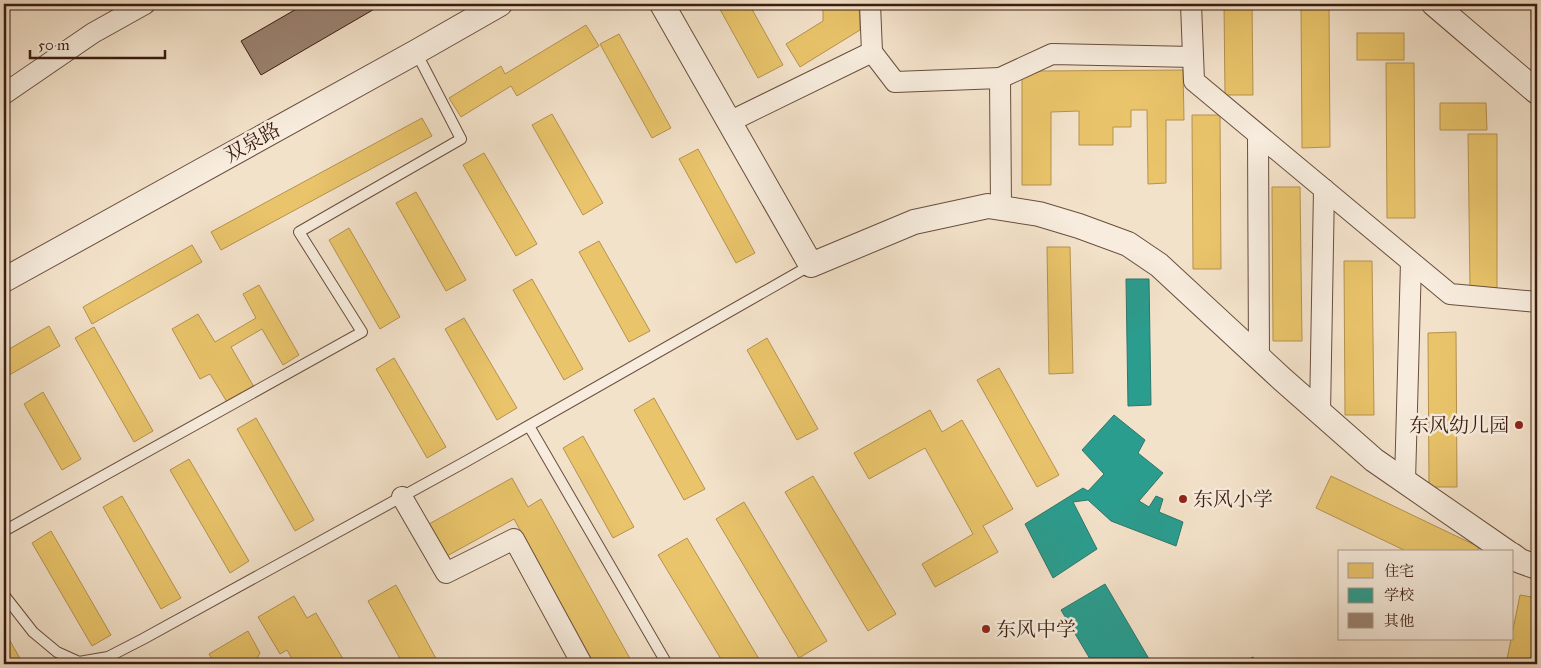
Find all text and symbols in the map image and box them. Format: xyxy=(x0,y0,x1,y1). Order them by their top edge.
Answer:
scale bar xyxy=(30,28,165,60)
text: 50 m xyxy=(38,36,70,54)
street label: 双泉路 xyxy=(220,117,284,167)
place label: 东风幼儿园 xyxy=(1409,413,1509,437)
marker: 东风幼儿园 xyxy=(1513,419,1525,431)
place label: 东风小学 xyxy=(1193,487,1273,511)
marker: 东风小学 xyxy=(1177,493,1189,505)
legend xyxy=(1338,550,1514,640)
text: 住宅 xyxy=(1384,562,1414,580)
text: 学校 xyxy=(1384,586,1414,604)
text: 其他 xyxy=(1384,612,1414,630)
place label: 东风中学 xyxy=(996,617,1076,641)
marker: 东风中学 xyxy=(980,623,992,635)

